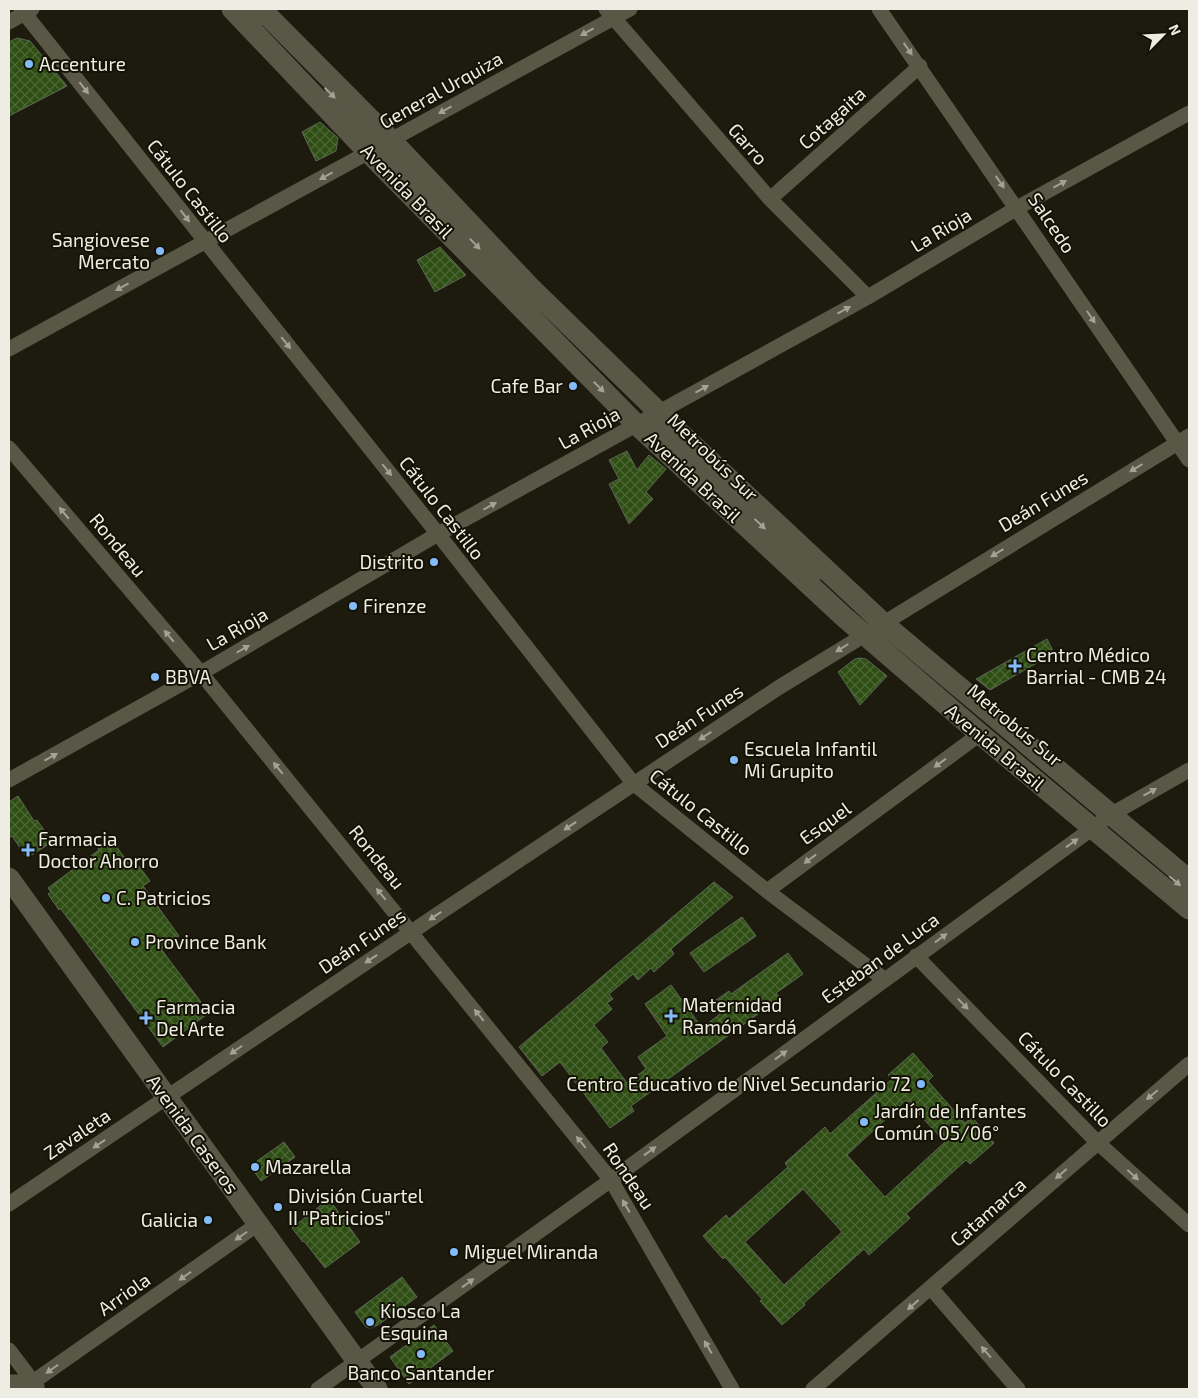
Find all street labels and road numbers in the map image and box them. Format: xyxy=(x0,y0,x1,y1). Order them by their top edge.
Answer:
street label: General Urquiza xyxy=(375,46,506,133)
street label: Cotagaita xyxy=(793,81,870,154)
street label: Garro xyxy=(724,118,773,169)
street label: Cátulo Castillo xyxy=(143,134,238,247)
street label: Avenida Brasil xyxy=(356,139,459,243)
street label: Salcedo xyxy=(1024,188,1081,257)
street label: La Rioja xyxy=(906,202,975,257)
street label: La Rioja xyxy=(554,401,624,454)
street label: Metrobús Sur xyxy=(663,408,764,506)
street label: Avenida Brasil xyxy=(641,426,746,527)
street label: Cátulo Castillo xyxy=(395,451,490,564)
street label: Deán Funes xyxy=(994,465,1092,536)
street label: Rondeau xyxy=(85,508,152,581)
street label: La Rioja xyxy=(202,602,271,655)
street label: Metrobús Sur xyxy=(963,678,1068,771)
street label: Deán Funes xyxy=(650,679,747,753)
street label: Avenida Brasil xyxy=(941,698,1050,795)
street label: Cátulo Castillo xyxy=(646,763,757,860)
street label: Esquel xyxy=(795,796,855,849)
street label: Rondeau xyxy=(345,820,410,893)
street label: Deán Funes xyxy=(314,903,410,978)
street label: Esteban de Luca xyxy=(816,907,943,1008)
street label: Cátulo Castillo xyxy=(1014,1026,1117,1132)
street label: Avenida Caseros xyxy=(142,1070,244,1198)
street label: Zavaleta xyxy=(39,1103,114,1164)
street label: Rondeau xyxy=(599,1138,660,1214)
street label: Catamarca xyxy=(945,1172,1030,1251)
street label: Arriola xyxy=(93,1267,154,1320)

